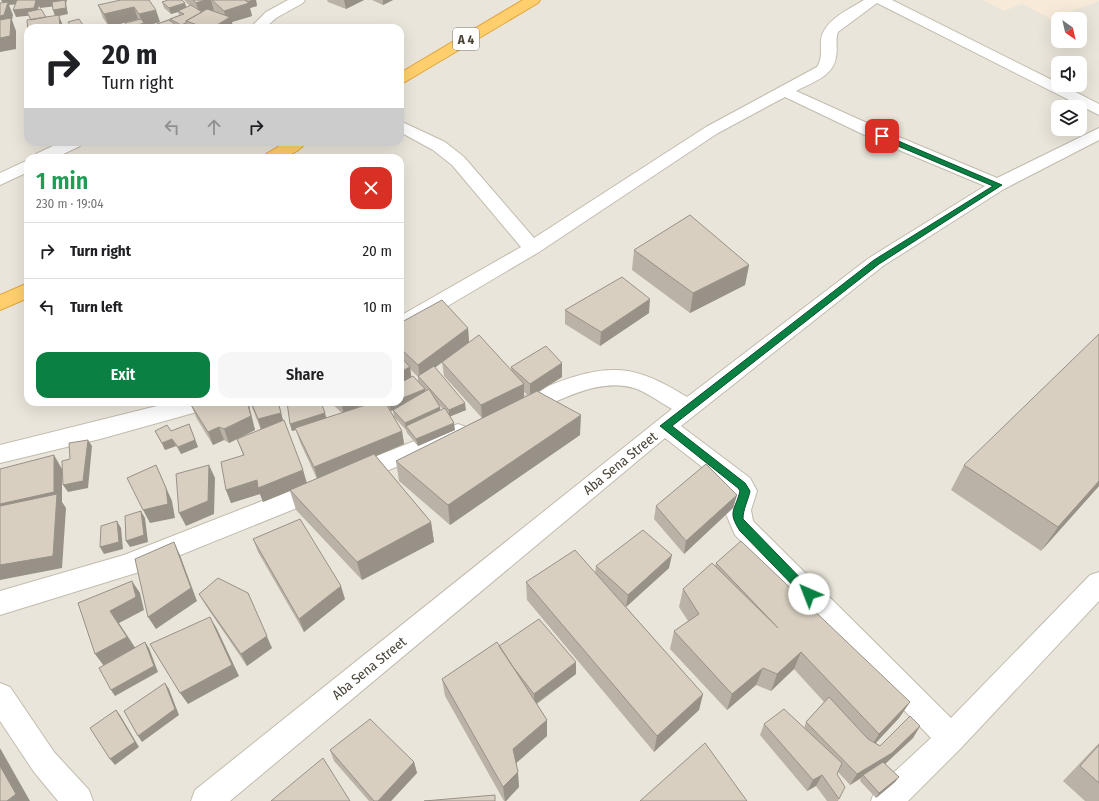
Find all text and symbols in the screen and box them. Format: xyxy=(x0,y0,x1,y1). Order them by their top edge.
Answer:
north arrow xyxy=(1051,12,1087,48)
map controls xyxy=(1051,12,1087,136)
road number: A 4 xyxy=(453,28,479,50)
text: 20 m xyxy=(102,38,157,71)
icon: right xyxy=(36,40,88,92)
button: sound xyxy=(1051,56,1087,92)
text: Turn right xyxy=(102,72,174,94)
button: layers xyxy=(1051,100,1087,136)
icon: left xyxy=(161,116,183,138)
icon: ahead xyxy=(203,116,225,138)
icon: right xyxy=(245,116,267,138)
pin xyxy=(865,119,899,153)
icon: arrive xyxy=(871,125,893,147)
text: 1 min xyxy=(36,167,88,195)
button: close xyxy=(350,167,392,209)
text: 230 m · 19:04 xyxy=(36,196,103,211)
icon: right xyxy=(36,240,58,262)
text: Turn right xyxy=(70,242,131,260)
text: 20 m xyxy=(363,242,392,260)
icon: left xyxy=(36,296,58,318)
text: Turn left xyxy=(70,298,123,316)
text: 10 m xyxy=(363,298,392,316)
button: Exit xyxy=(36,352,210,398)
button: Share xyxy=(218,352,392,398)
street label: Aba Sena Street xyxy=(580,428,661,499)
position arrow xyxy=(788,573,830,615)
street label: Aba Sena Street xyxy=(329,633,410,704)

